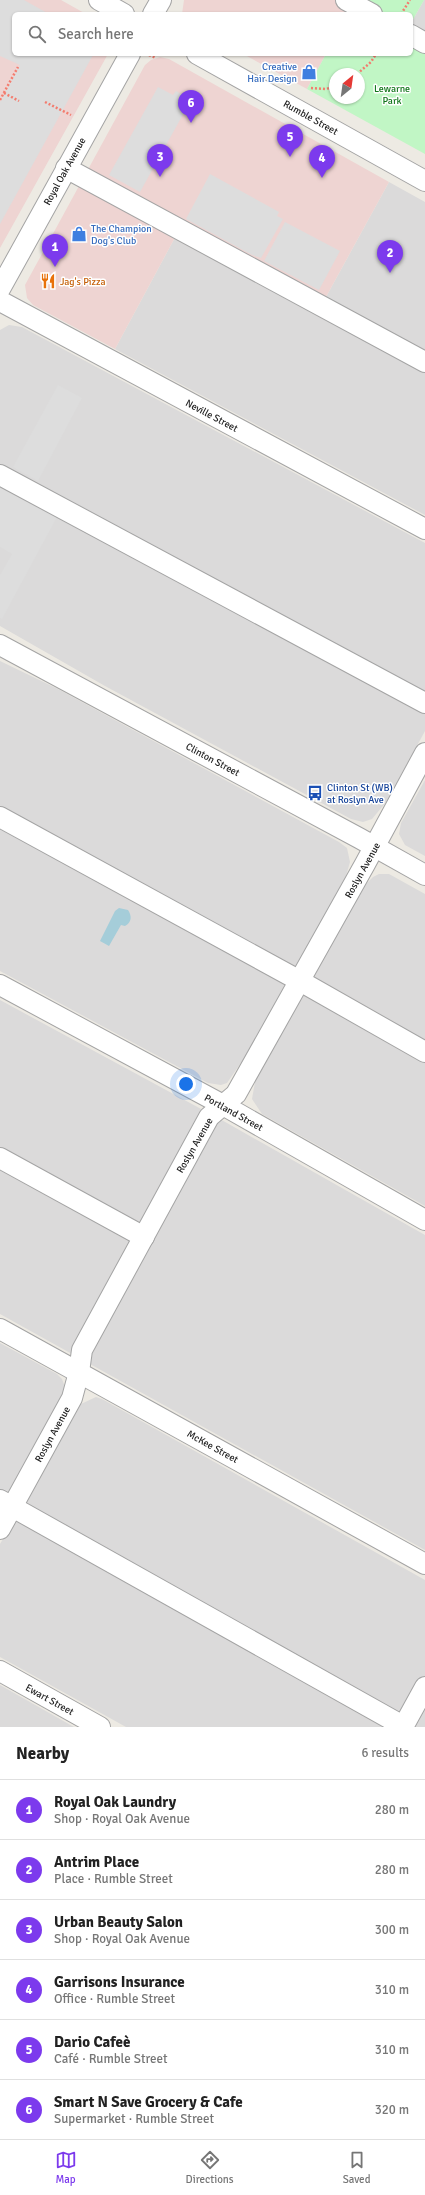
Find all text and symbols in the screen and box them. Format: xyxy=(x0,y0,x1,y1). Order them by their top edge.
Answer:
search box xyxy=(12,12,413,56)
icon: search xyxy=(26,23,48,45)
text: Search here xyxy=(58,25,134,43)
place label: Creative Hair Design xyxy=(247,61,297,85)
shop icon: Creative Hair Design xyxy=(300,63,318,81)
north arrow xyxy=(329,68,365,104)
park label: Lewarne Park xyxy=(374,83,410,107)
pin: 6 xyxy=(178,90,204,123)
street label: Rumble Street xyxy=(281,98,340,138)
pin: 5 xyxy=(277,124,303,157)
street label: Royal Oak Avenue xyxy=(41,135,88,207)
pin: 3 xyxy=(147,144,173,177)
pin: 4 xyxy=(309,145,335,178)
place label: The Champion Dog's Club xyxy=(91,223,152,247)
shop icon: The Champion Dog's Club xyxy=(70,225,88,243)
pin: 1 xyxy=(42,234,68,267)
pin: 2 xyxy=(377,240,403,273)
restaurant icon: Jag's Pizza xyxy=(39,272,57,290)
place label: Jag's Pizza xyxy=(60,276,106,288)
street label: Neville Street xyxy=(183,397,240,435)
street label: Clinton Street xyxy=(183,741,242,779)
place label: Clinton St (WB) at Roslyn Ave xyxy=(327,782,393,806)
bus stop icon: Clinton St (WB) at Roslyn Ave xyxy=(306,784,324,802)
street label: Roslyn Avenue xyxy=(343,841,383,900)
your location xyxy=(176,1074,196,1094)
street label: Portland Street xyxy=(202,1092,265,1134)
street label: Roslyn Avenue xyxy=(174,1116,216,1175)
street label: Roslyn Avenue xyxy=(33,1405,73,1464)
street label: McKee Street xyxy=(185,1428,241,1466)
street label: Ewart Street xyxy=(23,1682,76,1718)
text: Nearby xyxy=(16,1743,69,1764)
text: 6 results xyxy=(361,1745,409,1761)
text: Royal Oak Laundry xyxy=(54,1793,176,1811)
text: 1 xyxy=(25,1802,33,1818)
text: 280 m xyxy=(375,1802,409,1818)
text: Shop · Royal Oak Avenue xyxy=(54,1811,190,1827)
text: Antrim Place xyxy=(54,1853,139,1871)
text: 2 xyxy=(25,1862,33,1878)
text: 280 m xyxy=(375,1862,409,1878)
text: Place · Rumble Street xyxy=(54,1871,173,1887)
text: Urban Beauty Salon xyxy=(54,1913,183,1931)
text: 3 xyxy=(25,1922,33,1938)
text: 300 m xyxy=(375,1922,409,1938)
text: Shop · Royal Oak Avenue xyxy=(54,1931,190,1947)
text: Garrisons Insurance xyxy=(54,1973,185,1991)
text: 4 xyxy=(25,1982,33,1998)
text: 310 m xyxy=(375,1982,409,1998)
text: Office · Rumble Street xyxy=(54,1991,175,2007)
text: Dario Cafeè xyxy=(54,2033,130,2051)
text: 5 xyxy=(25,2042,33,2058)
text: 310 m xyxy=(375,2042,409,2058)
text: Café · Rumble Street xyxy=(54,2051,168,2067)
text: Smart N Save Grocery & Cafe xyxy=(54,2093,243,2111)
text: 6 xyxy=(25,2102,33,2118)
text: 320 m xyxy=(375,2102,409,2118)
text: Supermarket · Rumble Street xyxy=(54,2111,214,2127)
tab: Map xyxy=(55,2149,77,2186)
tab: Directions xyxy=(186,2149,234,2186)
tab: Saved xyxy=(343,2149,370,2186)

